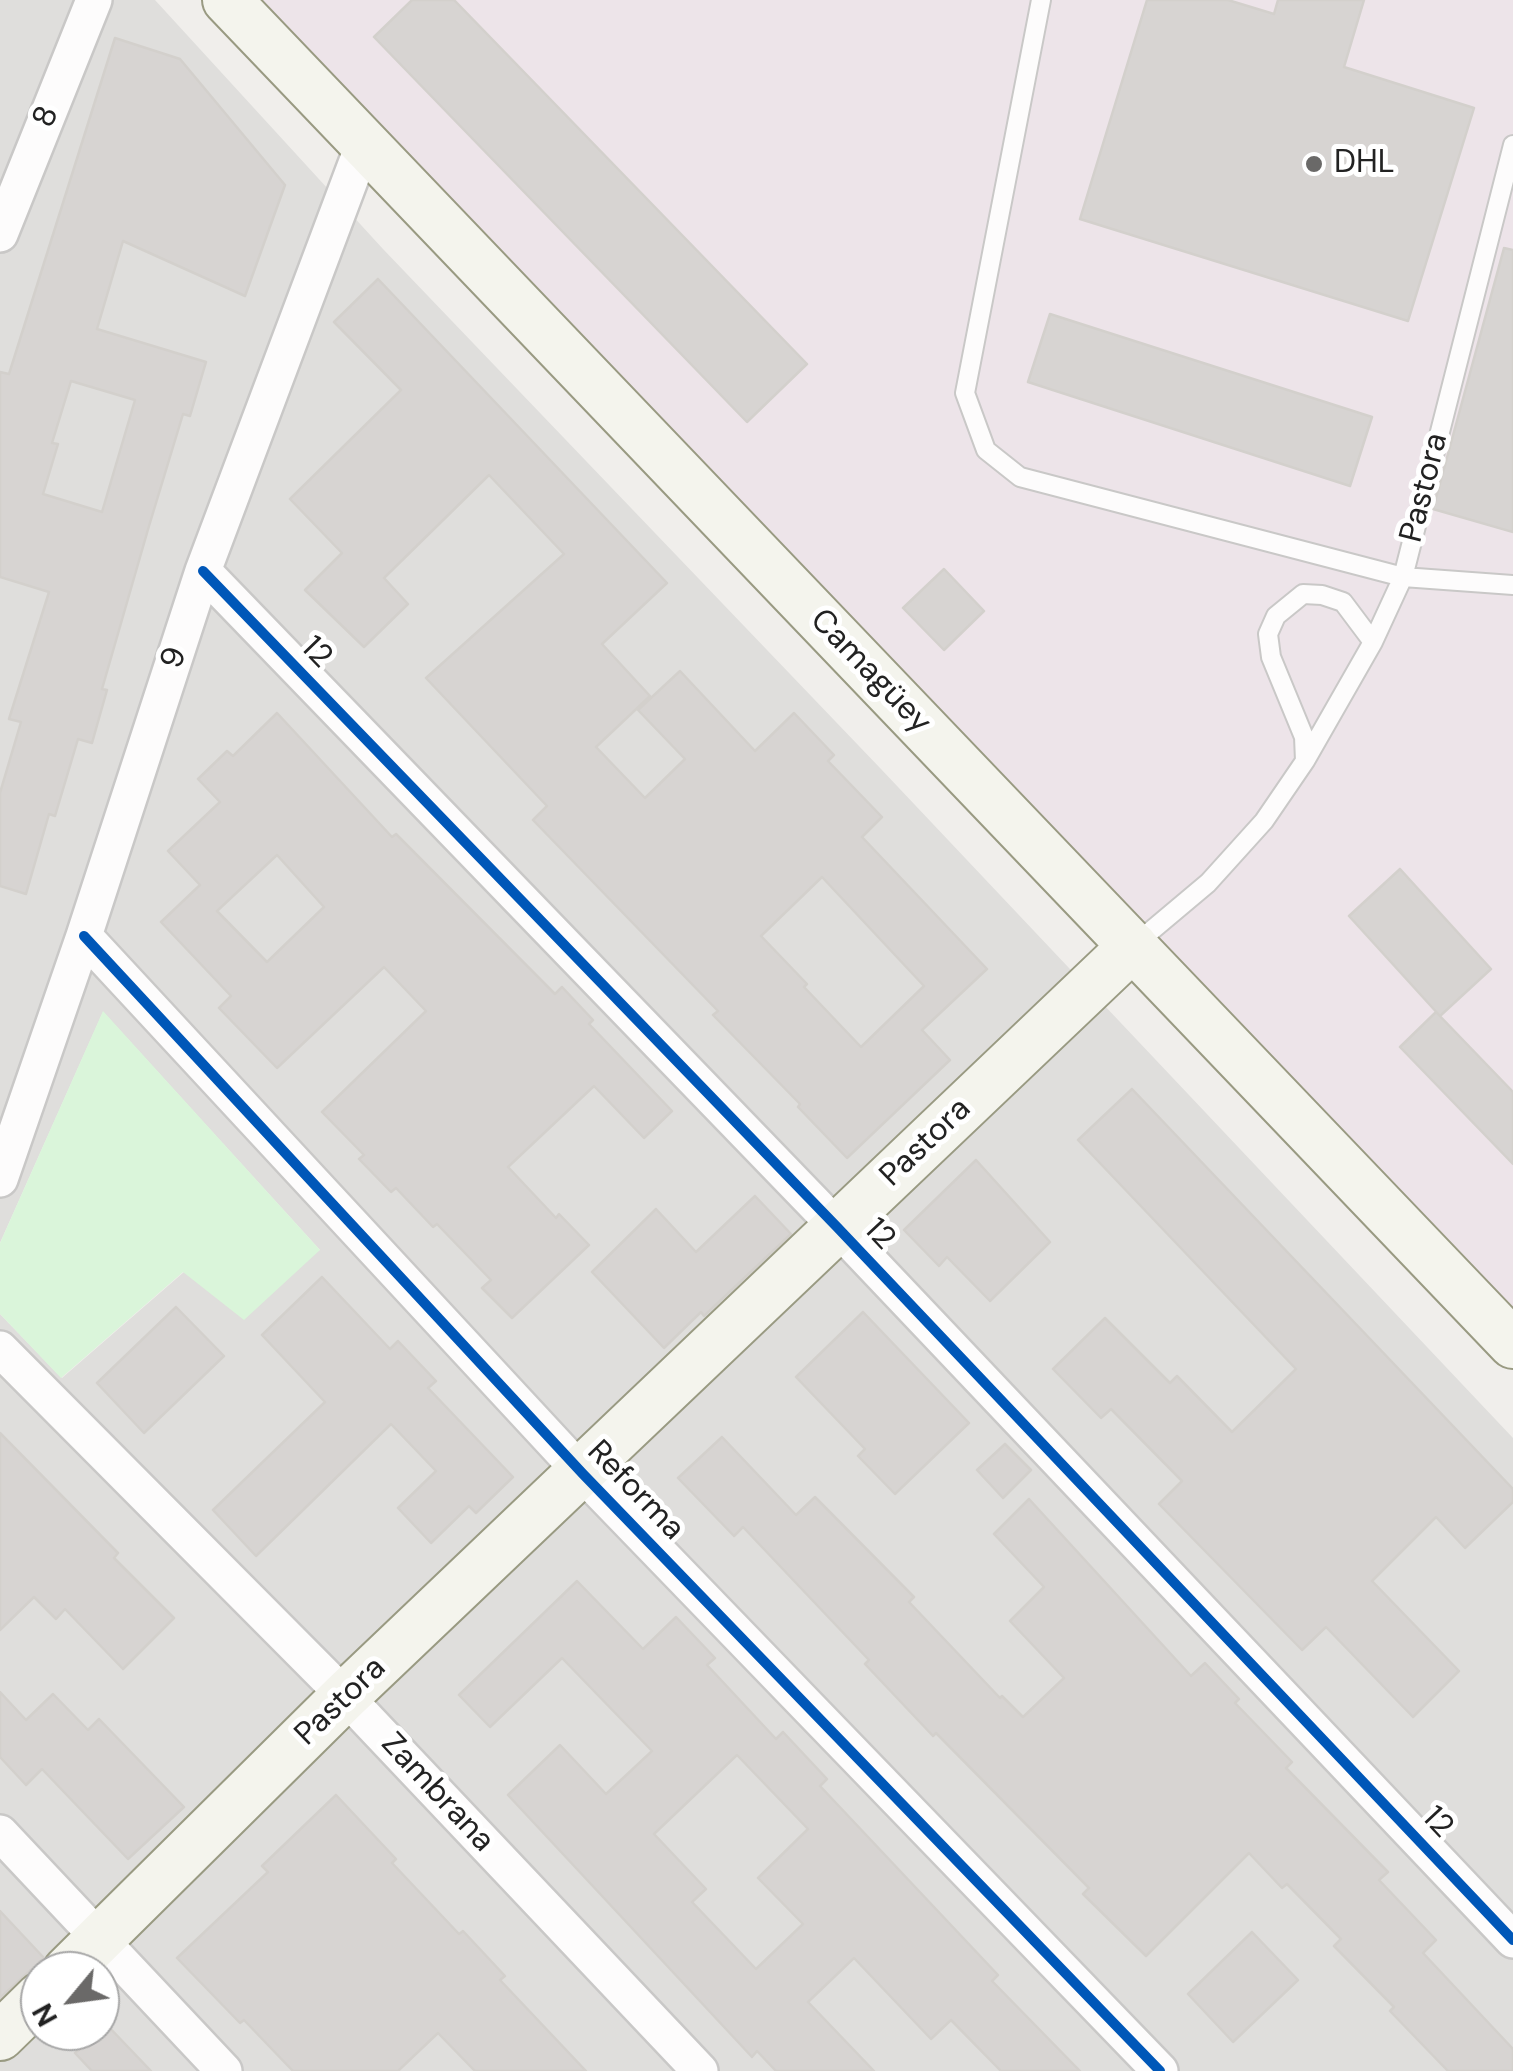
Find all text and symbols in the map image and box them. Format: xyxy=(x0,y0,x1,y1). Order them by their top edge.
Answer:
street label: 8 xyxy=(26,101,68,133)
place label: DHL xyxy=(1334,145,1395,183)
marker: DHL xyxy=(1303,153,1325,175)
street label: Pastora xyxy=(1393,430,1457,546)
street label: Camagüey xyxy=(801,602,939,742)
street label: 12 xyxy=(292,629,340,677)
street label: 9 xyxy=(154,643,196,673)
street label: Pastora xyxy=(873,1091,979,1195)
street label: 12 xyxy=(855,1212,903,1258)
street label: Reforma xyxy=(578,1433,692,1549)
street label: Pastora xyxy=(288,1650,394,1754)
street label: Zambrana xyxy=(372,1726,502,1860)
street label: 12 xyxy=(1413,1800,1461,1846)
north arrow xyxy=(20,1951,120,2051)
text: N xyxy=(24,1997,66,2033)

